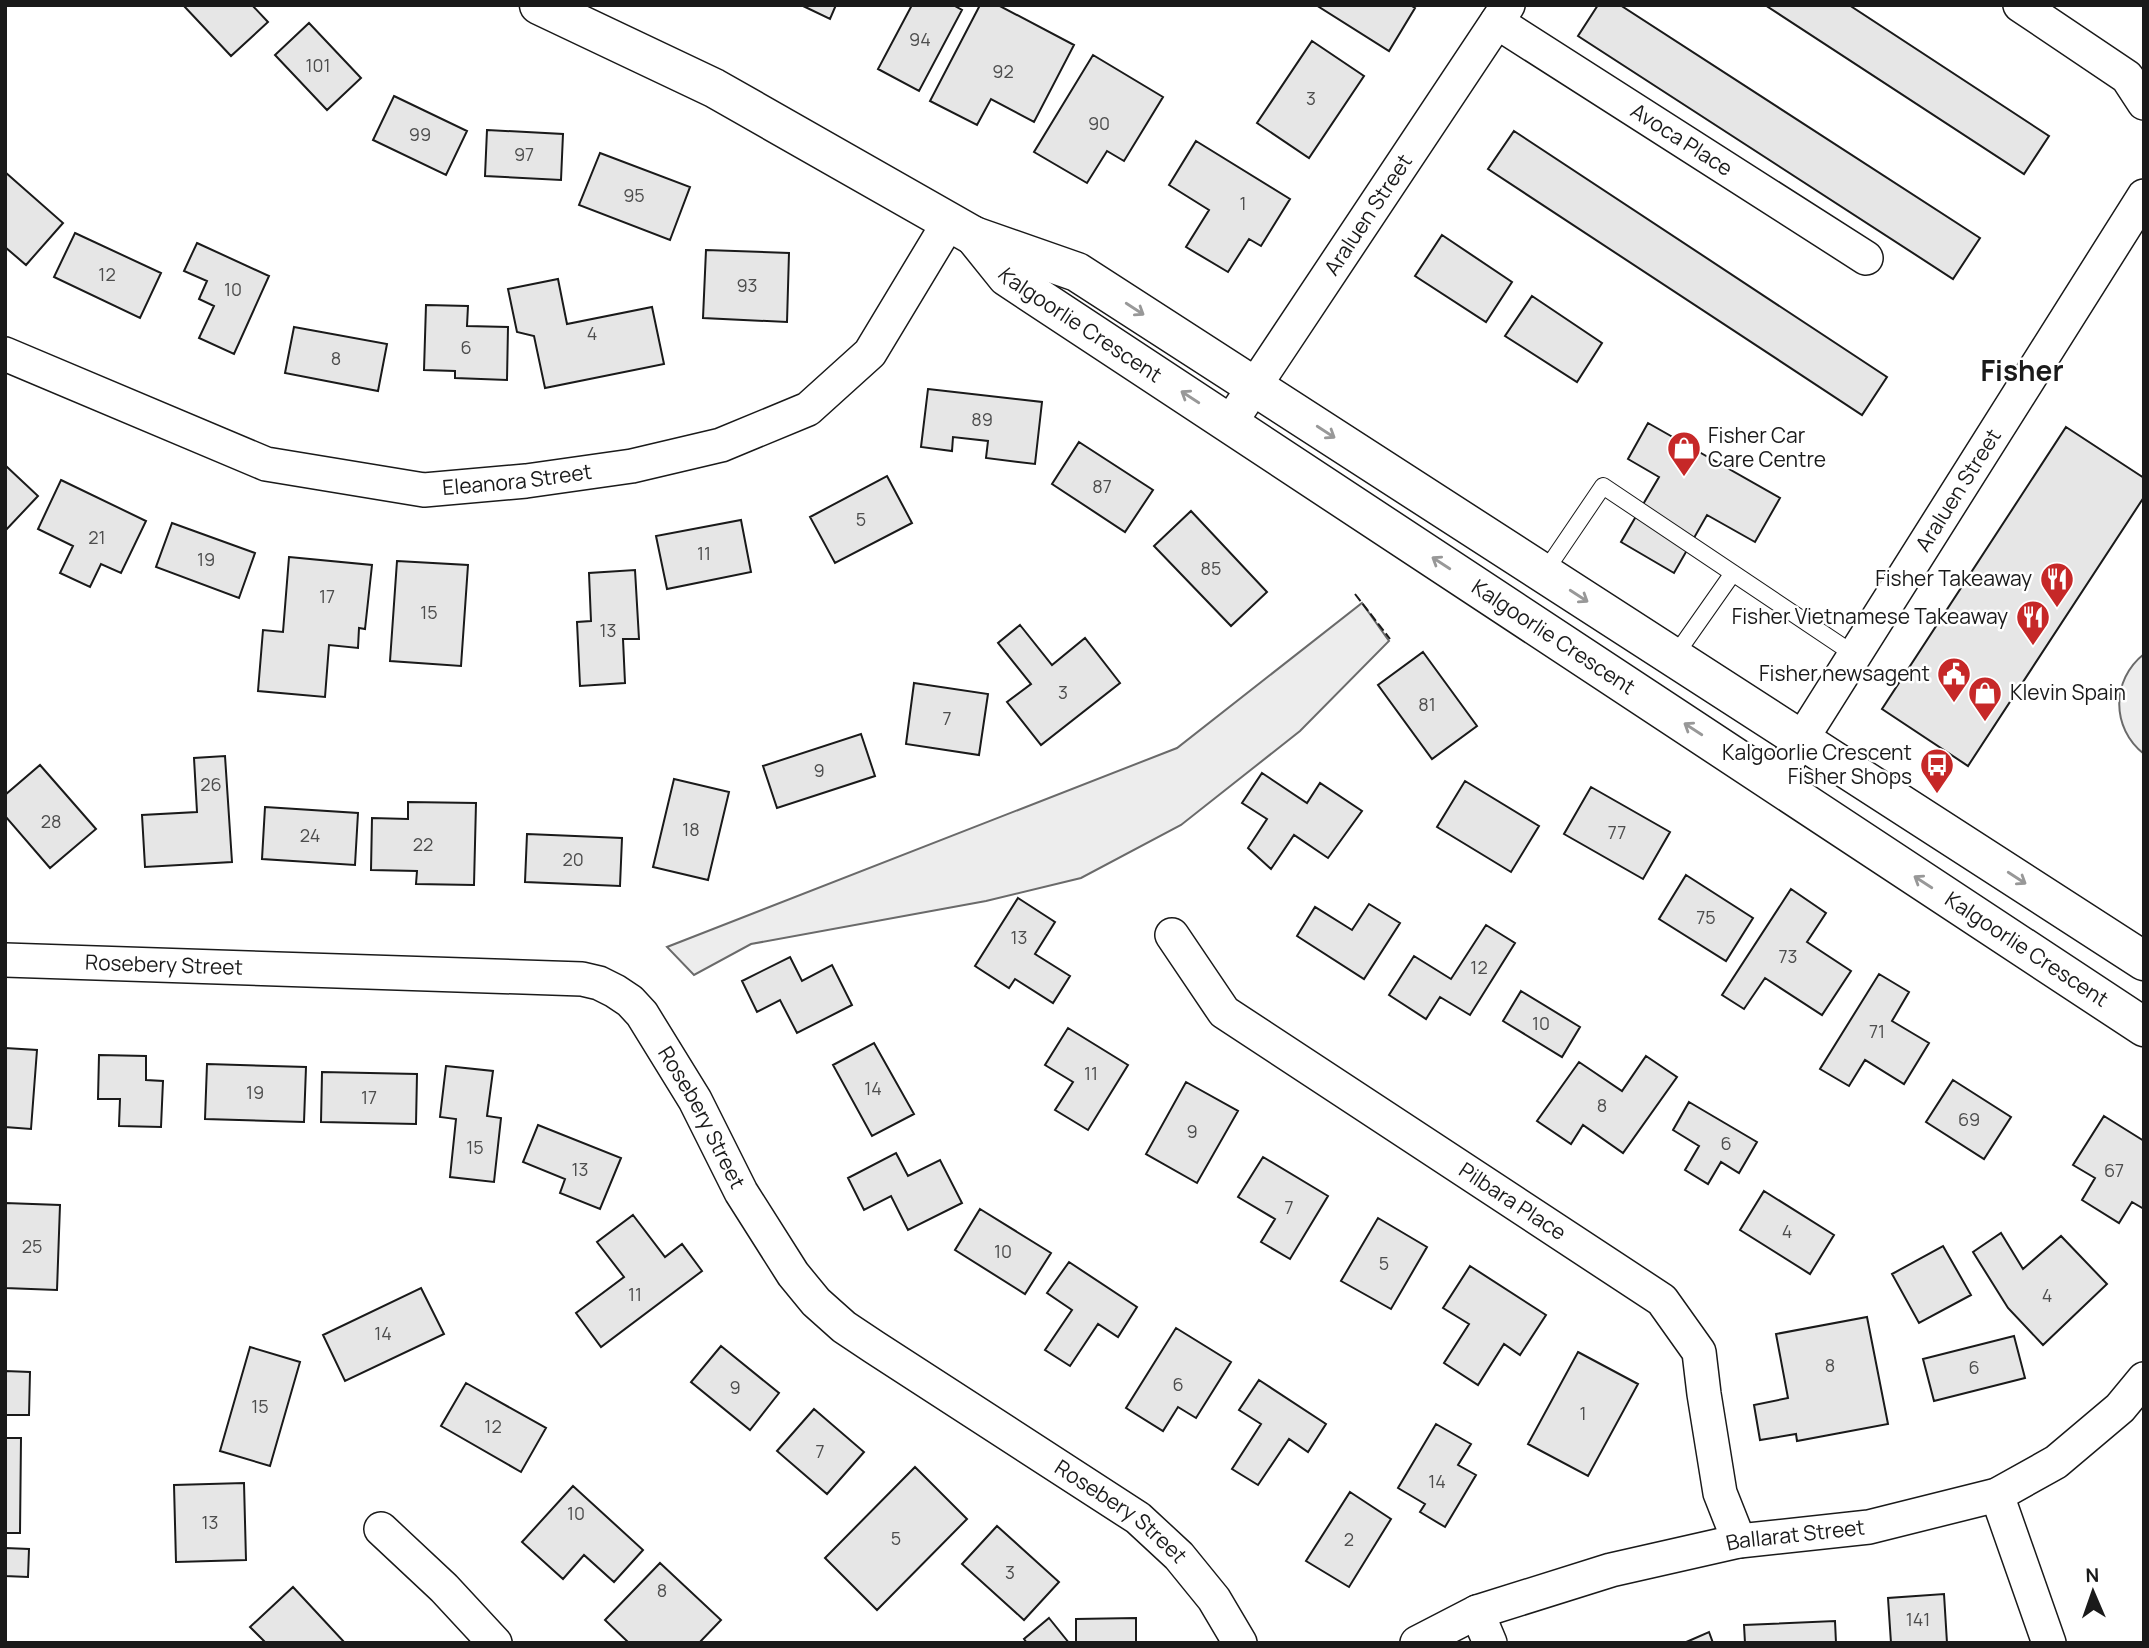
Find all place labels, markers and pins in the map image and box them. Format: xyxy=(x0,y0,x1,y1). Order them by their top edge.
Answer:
place label: Fisher Car Care Centre xyxy=(1708,421,1826,473)
shop icon: Fisher Car Care Centre xyxy=(1665,429,1703,478)
restaurant icon: Fisher Takeaway xyxy=(2038,560,2076,609)
place label: Fisher Takeaway xyxy=(1875,564,2032,592)
restaurant icon: Fisher Vietnamese Takeaway xyxy=(2014,598,2052,647)
place label: Fisher Vietnamese Takeaway xyxy=(1732,602,2008,630)
public building icon: Fisher newsagent xyxy=(1935,655,1973,704)
place label: Fisher newsagent xyxy=(1759,659,1930,687)
shop icon: Klevin Spain xyxy=(1966,674,2004,723)
place label: Klevin Spain xyxy=(2010,678,2126,706)
place label: Kalgoorlie Crescent Fisher Shops xyxy=(1722,738,1912,790)
bus stop icon: Kalgoorlie Crescent Fisher Shops xyxy=(1918,746,1956,795)

